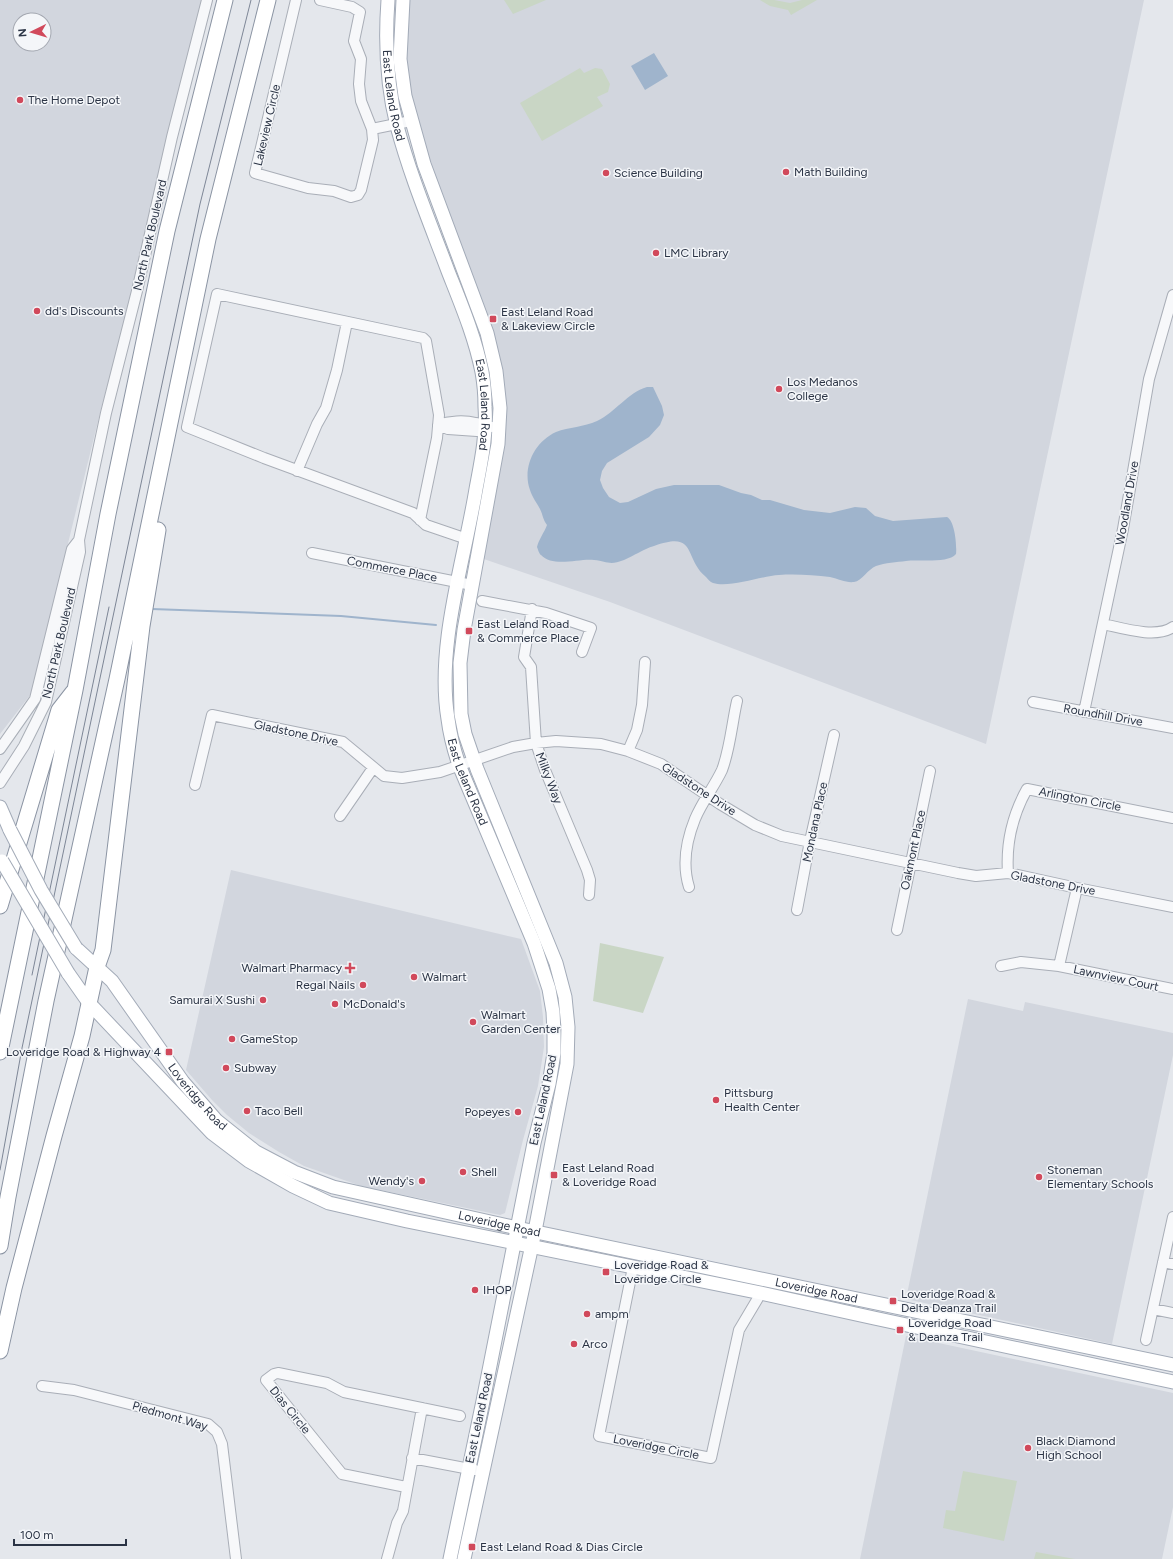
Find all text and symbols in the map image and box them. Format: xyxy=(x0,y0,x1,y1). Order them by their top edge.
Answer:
north arrow xyxy=(12,12,52,52)
text: N xyxy=(16,28,29,38)
street label: East Leland Road xyxy=(380,50,408,143)
street label: Lakeview Circle xyxy=(251,82,283,167)
place label: The Home Depot xyxy=(28,93,120,107)
marker: The Home Depot xyxy=(15,95,25,105)
place label: Math Building xyxy=(794,165,867,179)
place label: Science Building xyxy=(614,166,703,180)
marker: Math Building xyxy=(781,167,791,177)
marker: Science Building xyxy=(601,168,611,178)
street label: North Park Boulevard xyxy=(130,178,170,292)
place label: LMC Library xyxy=(664,246,729,260)
marker: LMC Library xyxy=(651,248,661,258)
place label: dd's Discounts xyxy=(45,304,124,318)
place label: East Leland Road & Lakeview Circle xyxy=(501,305,596,333)
marker: dd's Discounts xyxy=(32,306,42,316)
marker: East Leland Road & Lakeview Circle xyxy=(488,314,498,324)
street label: East Leland Road xyxy=(472,357,492,452)
place label: Los Medanos College xyxy=(787,375,858,403)
marker: Los Medanos College xyxy=(774,384,784,394)
street label: Woodland Drive xyxy=(1113,459,1141,546)
street label: Commerce Place xyxy=(346,553,439,585)
street label: North Park Boulevard xyxy=(39,586,79,700)
place label: East Leland Road & Commerce Place xyxy=(477,617,580,645)
marker: East Leland Road & Commerce Place xyxy=(464,626,474,636)
street label: Roundhill Drive xyxy=(1062,701,1144,729)
street label: Gladstone Drive xyxy=(253,717,340,749)
street label: East Leland Road xyxy=(445,737,491,827)
street label: Milky Way xyxy=(533,750,565,806)
street label: Gladstone Drive xyxy=(659,760,739,819)
street label: Mondana Place xyxy=(800,780,830,863)
street label: Arlington Circle xyxy=(1038,784,1123,814)
street label: Oakmont Place xyxy=(898,808,928,891)
street label: Gladstone Drive xyxy=(1009,868,1097,898)
place label: Walmart Pharmacy xyxy=(242,961,343,975)
street label: Lawnview Court xyxy=(1072,962,1160,994)
marker: Walmart Pharmacy xyxy=(345,963,355,973)
place label: Walmart xyxy=(422,970,467,984)
marker: Walmart xyxy=(409,972,419,982)
place label: Regal Nails xyxy=(296,978,355,992)
marker: Regal Nails xyxy=(358,980,368,990)
place label: Samurai X Sushi xyxy=(169,993,255,1007)
marker: Samurai X Sushi xyxy=(258,995,268,1005)
place label: McDonald's xyxy=(343,997,406,1011)
marker: McDonald's xyxy=(330,999,340,1009)
place label: Walmart Garden Center xyxy=(481,1008,561,1036)
marker: Walmart Garden Center xyxy=(468,1017,478,1027)
place label: GameStop xyxy=(240,1032,298,1046)
marker: GameStop xyxy=(227,1034,237,1044)
place label: Loveridge Road & Highway 4 xyxy=(6,1045,162,1059)
marker: Loveridge Road & Highway 4 xyxy=(164,1047,174,1057)
street label: East Leland Road xyxy=(527,1053,559,1147)
street label: Loveridge Road xyxy=(165,1061,230,1133)
place label: Subway xyxy=(234,1061,277,1075)
marker: Subway xyxy=(221,1063,231,1073)
place label: Pittsburg Health Center xyxy=(724,1086,800,1114)
marker: Pittsburg Health Center xyxy=(711,1095,721,1105)
place label: Taco Bell xyxy=(255,1104,303,1118)
place label: Popeyes xyxy=(464,1105,510,1119)
marker: Taco Bell xyxy=(242,1106,252,1116)
marker: Popeyes xyxy=(513,1107,523,1117)
place label: East Leland Road & Loveridge Road xyxy=(562,1161,656,1189)
place label: Stoneman Elementary Schools xyxy=(1047,1163,1154,1191)
place label: Shell xyxy=(471,1165,497,1179)
marker: Shell xyxy=(458,1167,468,1177)
marker: East Leland Road & Loveridge Road xyxy=(549,1170,559,1180)
marker: Stoneman Elementary Schools xyxy=(1034,1172,1044,1182)
place label: Wendy's xyxy=(368,1174,414,1188)
marker: Wendy's xyxy=(417,1176,427,1186)
street label: Loveridge Road xyxy=(457,1208,542,1240)
place label: Loveridge Road & Loveridge Circle xyxy=(614,1258,709,1286)
marker: Loveridge Road & Loveridge Circle xyxy=(601,1267,611,1277)
street label: Loveridge Road xyxy=(774,1275,859,1306)
place label: IHOP xyxy=(483,1283,512,1297)
marker: IHOP xyxy=(470,1285,480,1295)
place label: Loveridge Road & Delta Deanza Trail xyxy=(901,1287,996,1315)
marker: Loveridge Road & Delta Deanza Trail xyxy=(888,1296,898,1306)
place label: ampm xyxy=(595,1307,629,1321)
marker: ampm xyxy=(582,1309,592,1319)
place label: Loveridge Road & Deanza Trail xyxy=(908,1316,992,1344)
marker: Loveridge Road & Deanza Trail xyxy=(895,1325,905,1335)
place label: Arco xyxy=(582,1337,608,1351)
marker: Arco xyxy=(569,1339,579,1349)
street label: East Leland Road xyxy=(463,1371,495,1465)
street label: Dias Circle xyxy=(267,1383,314,1437)
street label: Piedmont Way xyxy=(131,1399,210,1434)
street label: Loveridge Circle xyxy=(612,1432,701,1462)
place label: Black Diamond High School xyxy=(1036,1434,1115,1462)
marker: Black Diamond High School xyxy=(1023,1443,1033,1453)
scale bar xyxy=(14,1521,126,1547)
text: 100 m xyxy=(20,1528,54,1542)
place label: East Leland Road & Dias Circle xyxy=(480,1540,643,1554)
marker: East Leland Road & Dias Circle xyxy=(467,1542,477,1552)

